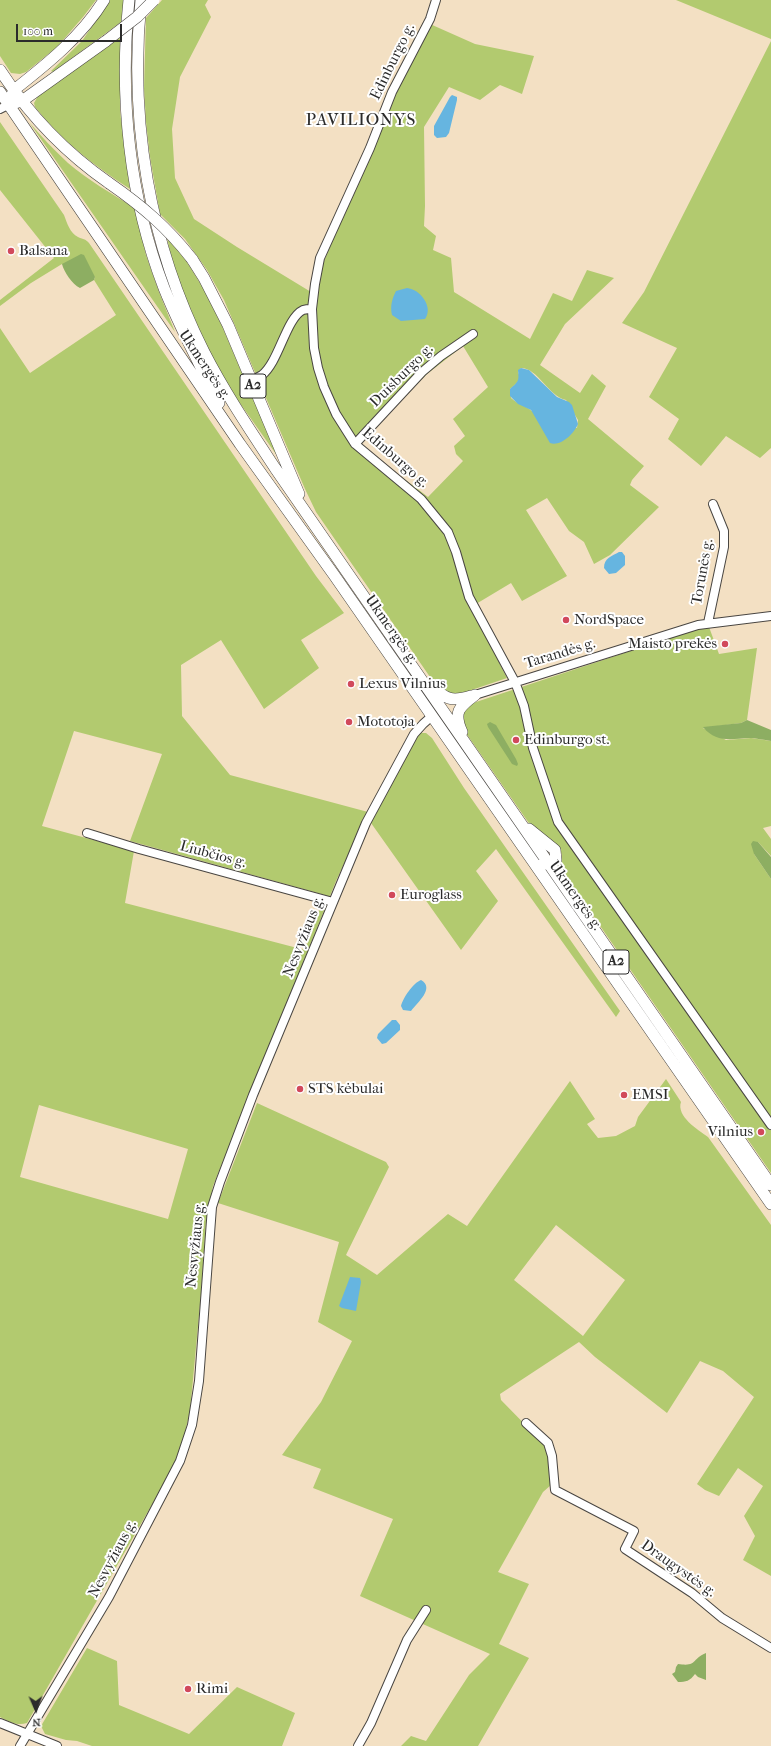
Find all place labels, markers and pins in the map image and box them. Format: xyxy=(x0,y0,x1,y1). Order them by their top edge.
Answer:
place label: Balsana xyxy=(19,242,68,260)
marker: Balsana xyxy=(6,246,16,256)
place label: NordSpace xyxy=(574,611,644,629)
marker: NordSpace xyxy=(561,615,571,625)
place label: Maisto prekės xyxy=(628,635,717,653)
marker: Maisto prekės xyxy=(720,639,730,649)
place label: Lexus Vilnius xyxy=(359,675,446,693)
marker: Lexus Vilnius xyxy=(346,679,356,689)
place label: Mototoja xyxy=(357,713,415,731)
marker: Mototoja xyxy=(344,717,354,727)
place label: Edinburgo st. xyxy=(524,731,610,749)
marker: Edinburgo st. xyxy=(511,735,521,745)
place label: Euroglass xyxy=(400,886,462,904)
marker: Euroglass xyxy=(387,890,397,900)
place label: STS kėbulai xyxy=(308,1080,383,1098)
marker: STS kėbulai xyxy=(295,1084,305,1094)
place label: EMSI xyxy=(632,1086,668,1104)
marker: EMSI xyxy=(619,1090,629,1100)
place label: Vilnius xyxy=(708,1123,753,1141)
marker: Vilnius xyxy=(756,1127,766,1137)
place label: Rimi xyxy=(196,1680,228,1698)
marker: Rimi xyxy=(183,1684,193,1694)

